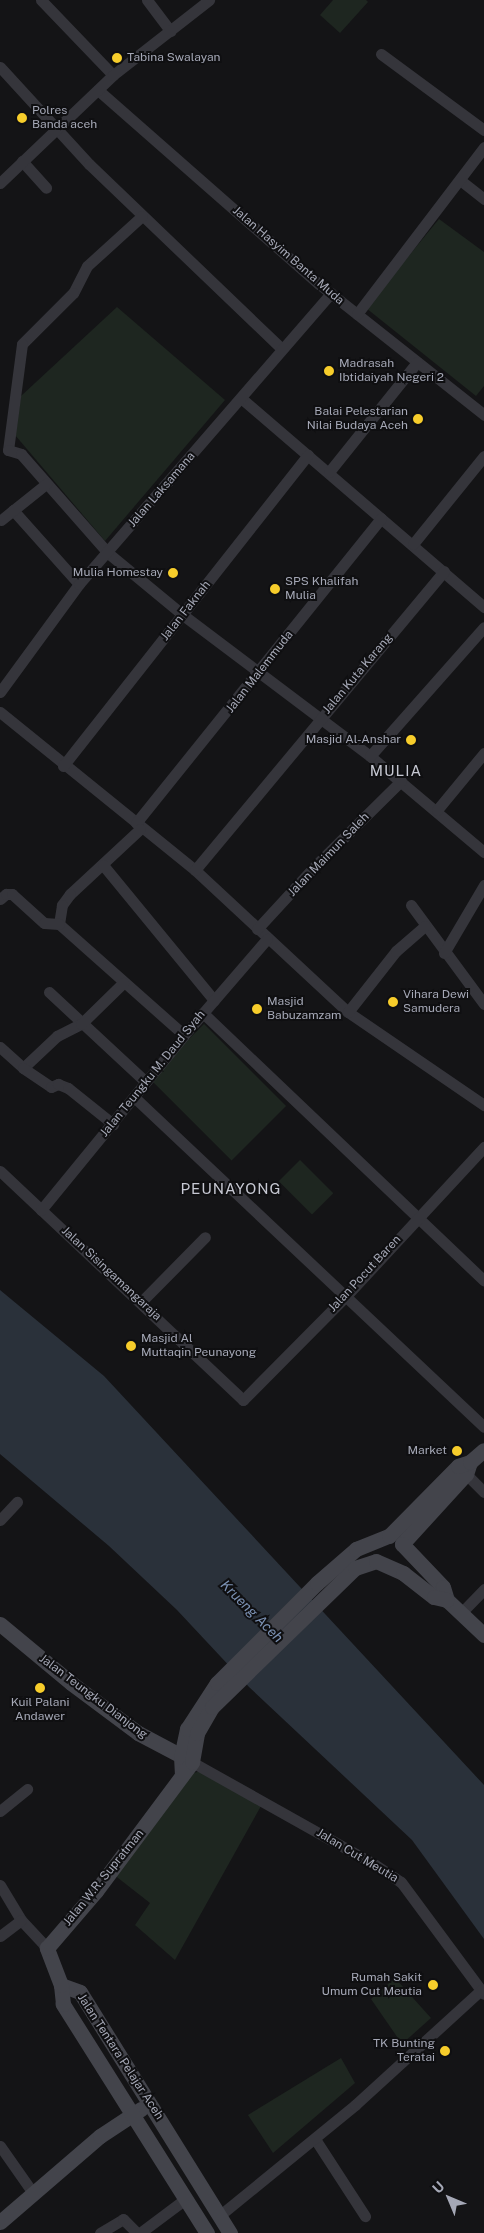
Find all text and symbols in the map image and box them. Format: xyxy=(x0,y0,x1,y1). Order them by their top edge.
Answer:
place label: Tabina Swalayan xyxy=(127,51,221,65)
marker: Tabina Swalayan xyxy=(111,52,123,64)
place label: Polres Banda aceh xyxy=(32,104,97,132)
marker: Polres Banda aceh xyxy=(16,112,28,124)
street label: Jalan Hasyim Banta Muda xyxy=(229,204,347,308)
place label: Madrasah Ibtidaiyah Negeri 2 xyxy=(339,357,444,385)
marker: Madrasah Ibtidaiyah Negeri 2 xyxy=(323,365,335,377)
place label: Balai Pelestarian Nilai Budaya Aceh xyxy=(307,405,408,433)
marker: Balai Pelestarian Nilai Budaya Aceh xyxy=(412,413,424,425)
street label: Jalan Laksamana xyxy=(126,450,198,530)
place label: Mulia Homestay xyxy=(73,566,163,580)
marker: Mulia Homestay xyxy=(167,567,179,579)
place label: SPS Khalifah Mulia xyxy=(285,575,358,603)
street label: Jalan Faknah xyxy=(158,578,214,644)
marker: SPS Khalifah Mulia xyxy=(269,583,281,595)
street label: Jalan Malemmuda xyxy=(223,628,297,716)
street label: Jalan Kuta Karang xyxy=(320,631,396,717)
place label: Masjid Al-Anshar xyxy=(306,733,401,747)
marker: Masjid Al-Anshar xyxy=(405,734,417,746)
district label: MULIA xyxy=(369,762,423,780)
street label: Jalan Maimun Saleh xyxy=(285,810,373,900)
place label: Vihara Dewi Samudera xyxy=(403,988,469,1016)
place label: Masjid Babuzamzam xyxy=(267,995,341,1023)
marker: Vihara Dewi Samudera xyxy=(387,996,399,1008)
marker: Masjid Babuzamzam xyxy=(251,1003,263,1015)
street label: Jalan Teungku M. Daud Syah xyxy=(98,1008,208,1140)
district label: PEUNAYONG xyxy=(179,1180,283,1198)
street label: Jalan Sisingamangaraja xyxy=(58,1224,164,1324)
street label: Jalan Pocut Baren xyxy=(326,1233,404,1315)
place label: Masjid Al Muttaqin Peunayong xyxy=(141,1332,256,1360)
marker: Masjid Al Muttaqin Peunayong xyxy=(125,1340,137,1352)
place label: Market xyxy=(407,1444,447,1458)
marker: Market xyxy=(451,1445,463,1457)
water label: Krueng Aceh xyxy=(217,1576,287,1646)
street label: Jalan Teungku Dianjong xyxy=(36,1652,150,1742)
marker: Kuil Palani Andawer xyxy=(34,1682,46,1694)
place label: Kuil Palani Andawer xyxy=(11,1696,69,1724)
street label: Jalan Cut Meutia xyxy=(314,1826,400,1886)
street label: Jalan W.R. Supratman xyxy=(61,1827,147,1929)
place label: Rumah Sakit Umum Cut Meutia xyxy=(322,1971,422,1999)
marker: Rumah Sakit Umum Cut Meutia xyxy=(426,1978,440,1992)
street label: Jalan Tentara Pelajar Aceh xyxy=(74,1991,166,2123)
place label: TK Bunting Teratai xyxy=(373,2037,435,2065)
marker: TK Bunting Teratai xyxy=(439,2045,451,2057)
north arrow xyxy=(424,2173,474,2223)
text: U xyxy=(429,2178,448,2197)

